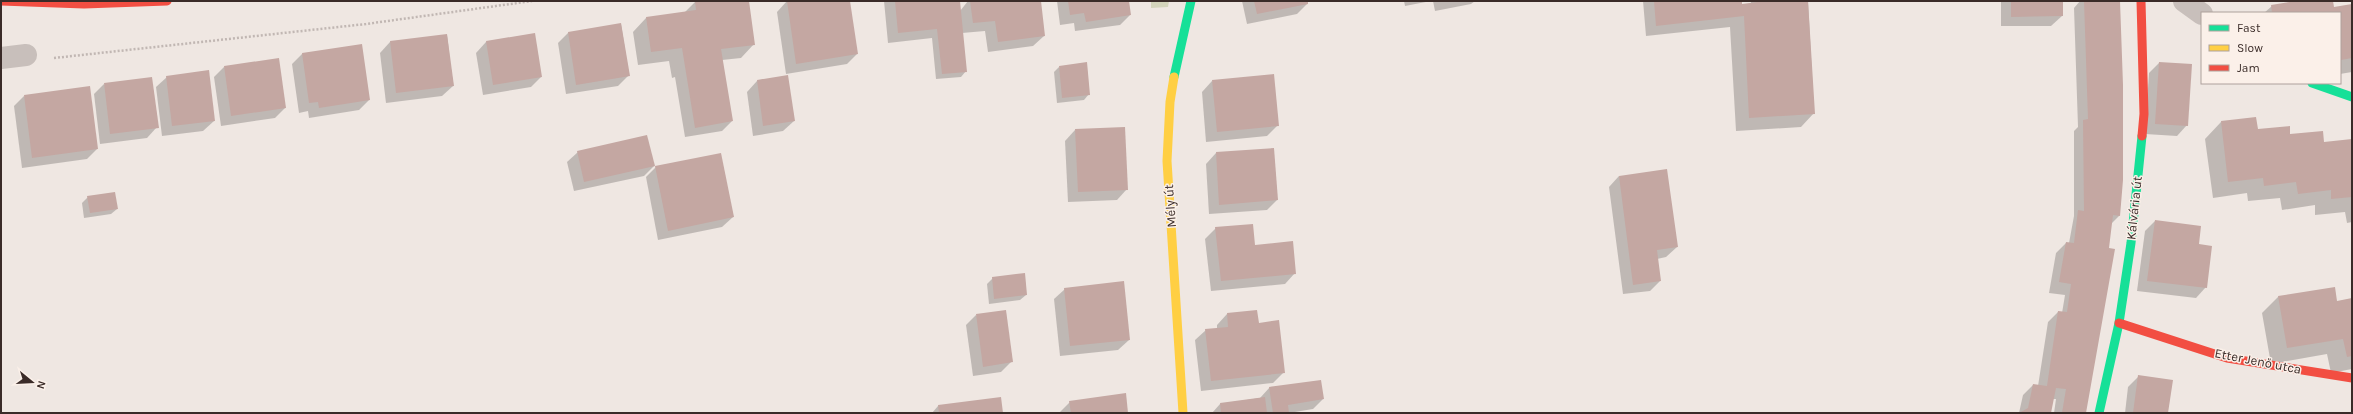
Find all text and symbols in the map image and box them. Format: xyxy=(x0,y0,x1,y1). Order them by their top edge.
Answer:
legend xyxy=(2201,12,2341,84)
text: Fast xyxy=(2237,21,2261,35)
text: Slow xyxy=(2237,41,2263,55)
text: Jam xyxy=(2237,61,2260,75)
street label: Kálvária út xyxy=(2123,175,2145,241)
street label: Mély út xyxy=(1161,184,1179,228)
street label: Etter Jenő utca xyxy=(2213,345,2303,377)
north arrow xyxy=(12,362,52,402)
text: N xyxy=(34,379,48,391)

